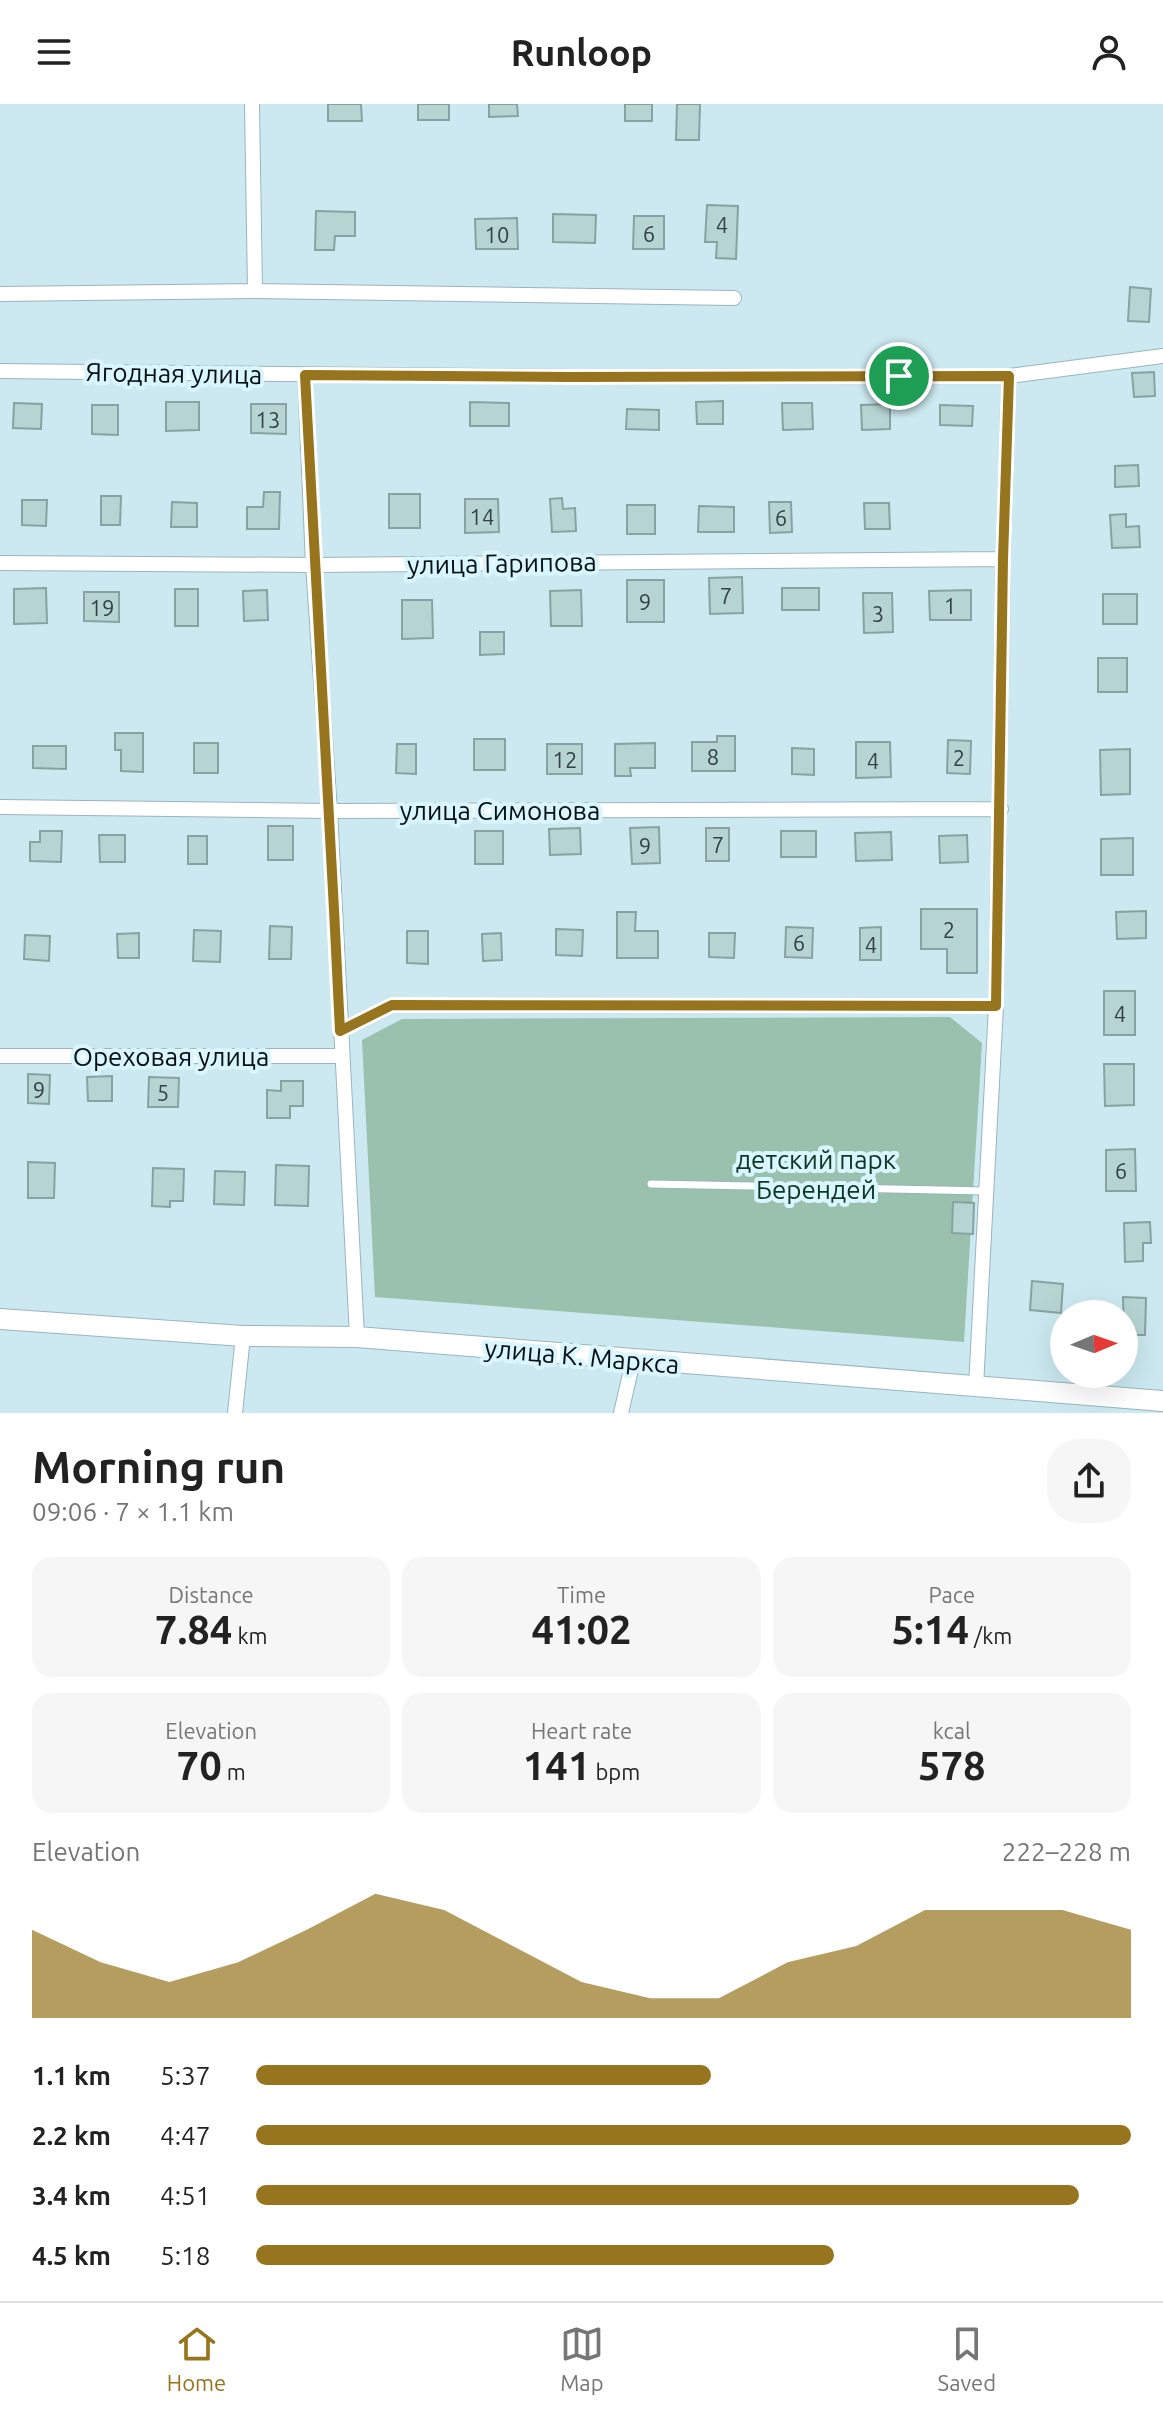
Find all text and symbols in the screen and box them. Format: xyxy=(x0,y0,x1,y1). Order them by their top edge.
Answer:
icon: menu xyxy=(32,30,76,74)
icon: person xyxy=(1087,30,1131,74)
text: Runloop xyxy=(511,32,652,73)
house number: 4 xyxy=(716,212,728,237)
house number: 6 xyxy=(643,221,655,246)
house number: 10 xyxy=(485,222,509,247)
pin xyxy=(865,342,933,410)
icon: arrive xyxy=(877,354,921,398)
street label: Ягодная улица xyxy=(85,357,263,389)
house number: 13 xyxy=(256,407,280,432)
house number: 14 xyxy=(470,504,494,529)
house number: 6 xyxy=(775,505,787,530)
street label: улица Гарипова xyxy=(407,547,597,579)
house number: 7 xyxy=(720,583,732,608)
house number: 9 xyxy=(639,589,651,614)
house number: 1 xyxy=(944,593,956,618)
house number: 19 xyxy=(90,595,114,620)
house number: 3 xyxy=(872,601,884,626)
house number: 8 xyxy=(707,744,719,769)
house number: 2 xyxy=(953,745,965,770)
house number: 12 xyxy=(553,747,577,772)
house number: 4 xyxy=(867,748,879,773)
street label: улица Симонова xyxy=(400,796,600,825)
house number: 7 xyxy=(712,832,724,857)
house number: 9 xyxy=(639,833,651,858)
house number: 2 xyxy=(943,917,955,942)
house number: 6 xyxy=(793,930,805,955)
house number: 4 xyxy=(865,932,877,957)
house number: 4 xyxy=(1114,1001,1126,1026)
street label: Ореховая улица xyxy=(73,1042,269,1071)
house number: 9 xyxy=(33,1077,45,1102)
house number: 5 xyxy=(157,1080,169,1105)
park label: детский парк Берендей xyxy=(736,1145,896,1204)
house number: 6 xyxy=(1115,1158,1127,1183)
north arrow xyxy=(1050,1300,1138,1388)
map controls xyxy=(1050,1300,1138,1388)
street label: улица К. Маркса xyxy=(483,1333,681,1379)
button: share xyxy=(1047,1439,1131,1523)
text: Morning run xyxy=(32,1442,285,1491)
text: 09:06 · 7 × 1.1 km xyxy=(32,1497,234,1526)
text: Distance xyxy=(169,1582,254,1607)
text: Time xyxy=(557,1582,606,1607)
text: Pace xyxy=(929,1582,975,1607)
text: 7.84 xyxy=(155,1607,232,1652)
text: 41:02 xyxy=(531,1607,632,1652)
text: 5:14 xyxy=(891,1607,969,1652)
text: km xyxy=(232,1623,268,1648)
text: /km xyxy=(969,1623,1012,1648)
text: Elevation xyxy=(165,1718,257,1743)
text: Heart rate xyxy=(531,1718,632,1743)
text: kcal xyxy=(933,1718,971,1743)
text: 70 xyxy=(177,1743,222,1788)
text: 141 xyxy=(523,1743,590,1788)
text: 578 xyxy=(918,1743,986,1788)
text: m xyxy=(222,1759,246,1784)
text: bpm xyxy=(590,1759,640,1784)
text: Elevation xyxy=(32,1837,140,1866)
text: 222–228 m xyxy=(1002,1837,1131,1866)
text: 1.1 km xyxy=(32,2061,111,2090)
text: 5:37 xyxy=(160,2061,210,2090)
text: 2.2 km xyxy=(32,2121,111,2150)
text: 4:47 xyxy=(160,2121,210,2150)
text: 3.4 km xyxy=(32,2181,111,2210)
text: 4:51 xyxy=(160,2181,210,2210)
text: 4.5 km xyxy=(32,2241,111,2270)
text: 5:18 xyxy=(160,2241,210,2270)
tab: Home xyxy=(167,2322,226,2395)
tab: Map xyxy=(560,2322,604,2395)
tab: Saved xyxy=(938,2322,996,2395)

